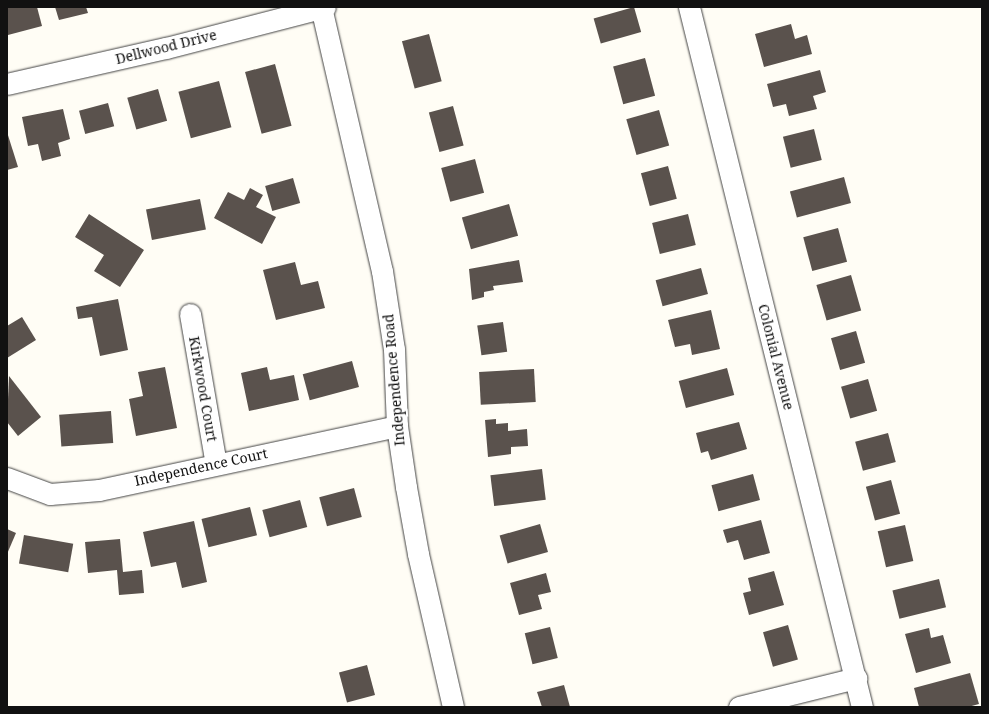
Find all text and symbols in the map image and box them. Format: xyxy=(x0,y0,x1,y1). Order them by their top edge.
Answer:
street label: Dellwood Drive xyxy=(114,26,218,68)
street label: Colonial Avenue xyxy=(755,302,797,412)
street label: Independence Road xyxy=(380,313,408,447)
street label: Kirkwood Court xyxy=(185,335,221,443)
street label: Independence Court xyxy=(133,445,269,489)

